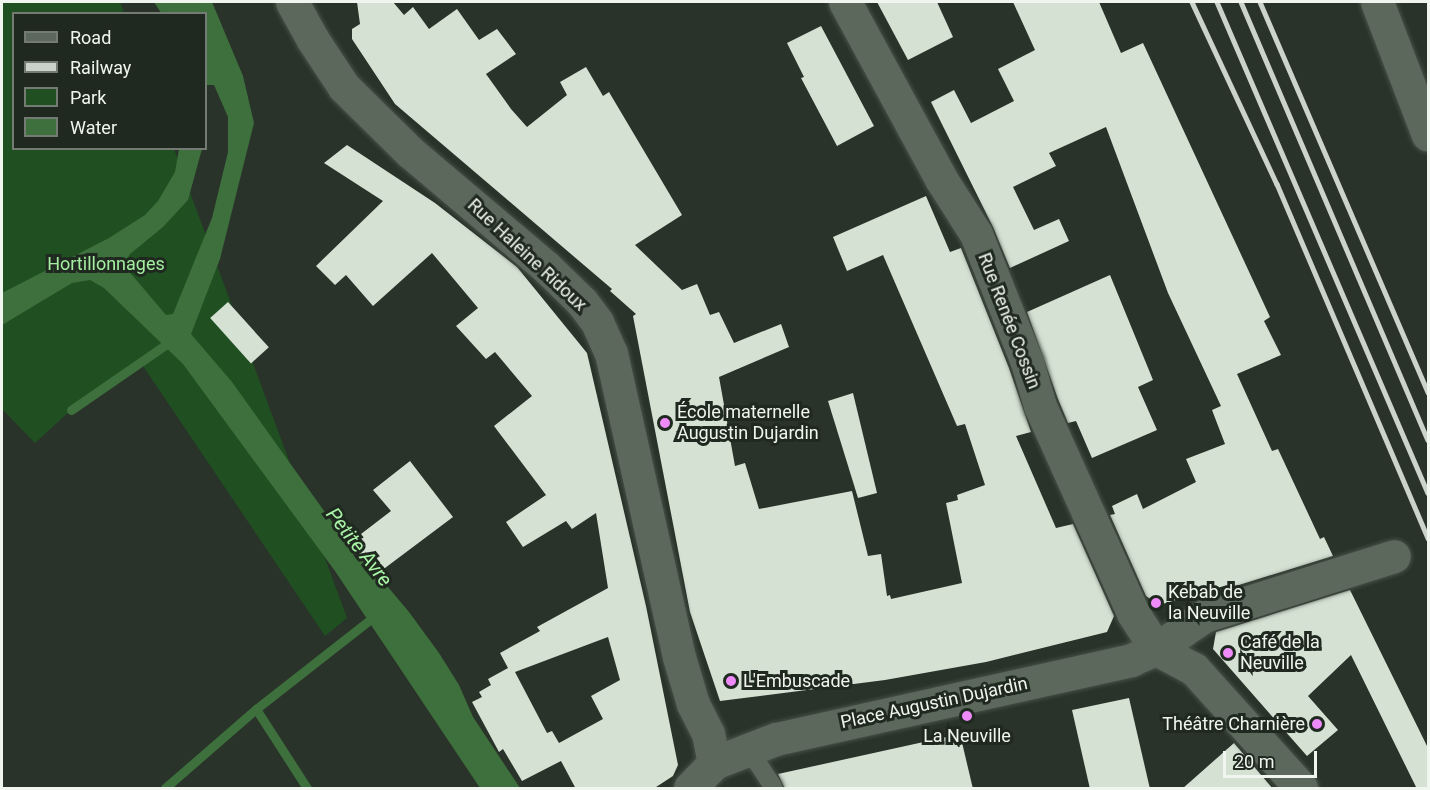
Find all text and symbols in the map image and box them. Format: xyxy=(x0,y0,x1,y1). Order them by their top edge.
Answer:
legend xyxy=(12,12,207,150)
text: Road xyxy=(70,27,111,48)
text: Railway xyxy=(70,57,131,78)
text: Park xyxy=(70,87,106,108)
text: Water xyxy=(70,117,117,138)
street label: Rue Haleine Ridoux xyxy=(463,194,591,316)
street label: Rue Renée Cossin xyxy=(973,250,1045,392)
park label: Hortillonnages xyxy=(47,253,165,275)
place label: École maternelle Augustin Dujardin xyxy=(677,402,819,444)
marker: École maternelle Augustin Dujardin xyxy=(658,416,672,430)
water label: Petite Avre xyxy=(321,503,397,591)
place label: Kebab de la Neuville xyxy=(1168,582,1250,624)
marker: Kebab de la Neuville xyxy=(1149,596,1163,610)
place label: Café de la Neuville xyxy=(1240,632,1320,674)
marker: Café de la Neuville xyxy=(1221,646,1235,660)
place label: L'Embuscade xyxy=(743,670,850,692)
street label: Place Augustin Dujardin xyxy=(838,673,1030,733)
marker: L'Embuscade xyxy=(724,674,738,688)
marker: La Neuville xyxy=(960,709,974,723)
place label: Théâtre Charnière xyxy=(1162,713,1305,735)
marker: Théâtre Charnière xyxy=(1310,717,1324,731)
place label: La Neuville xyxy=(923,725,1011,747)
scale bar xyxy=(1226,739,1320,777)
text: 20 m xyxy=(1234,751,1274,772)

